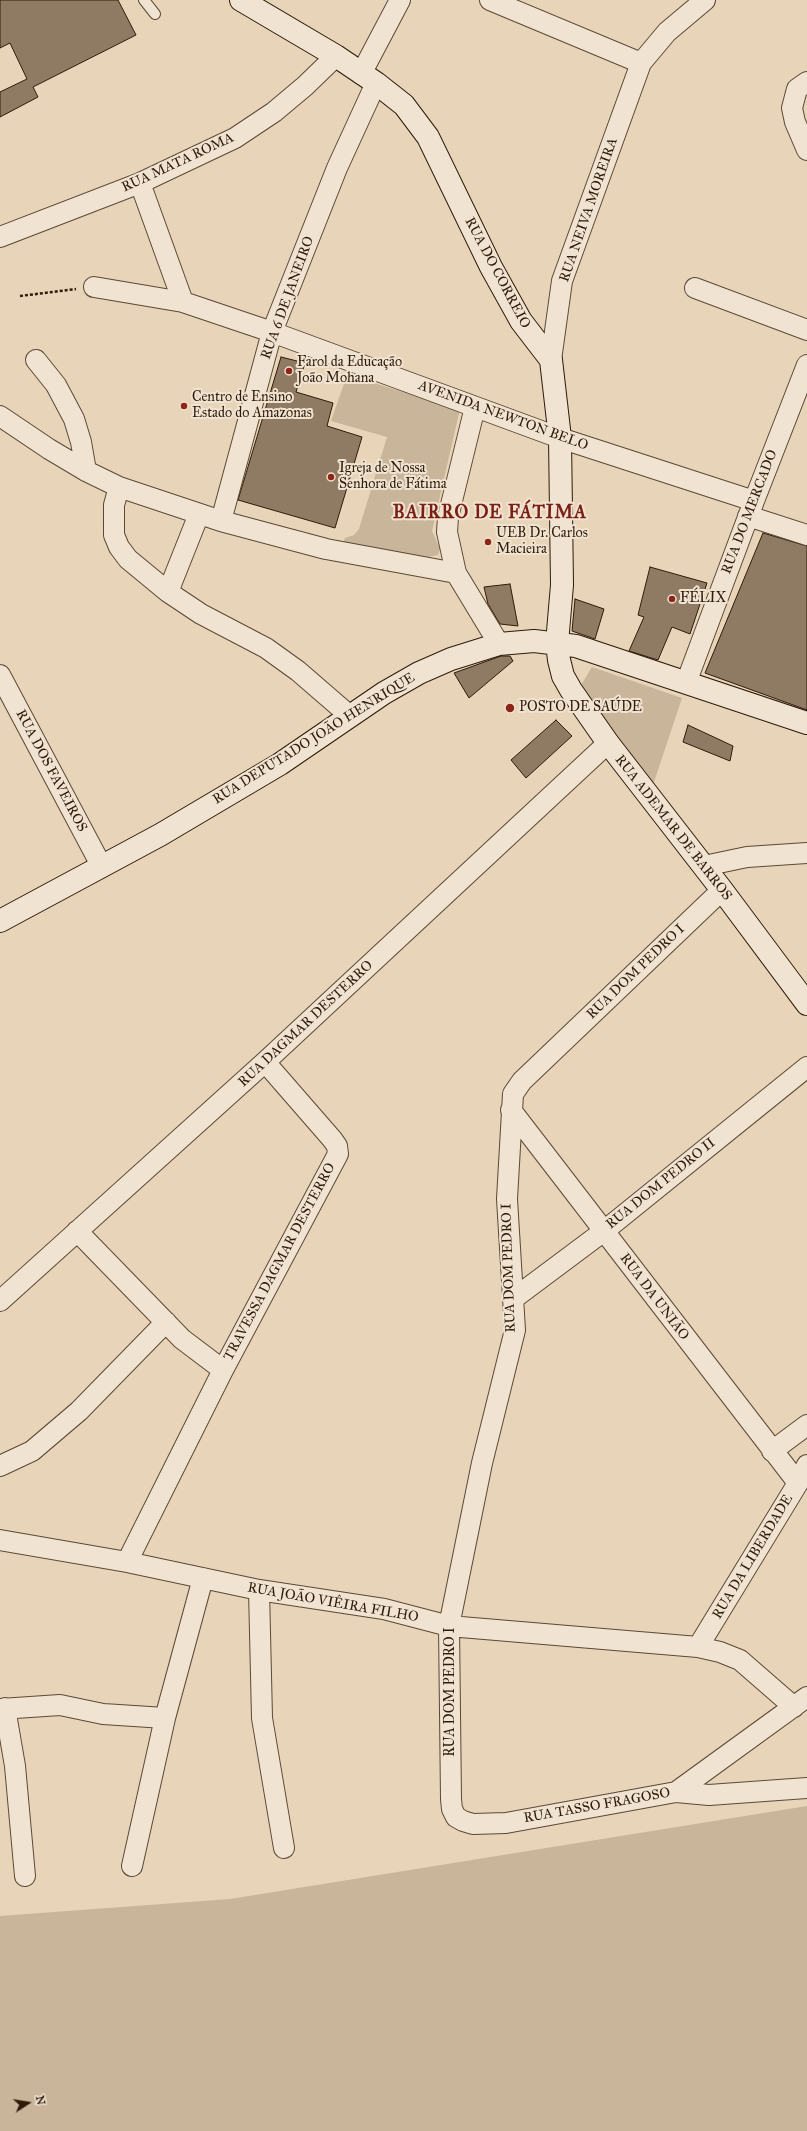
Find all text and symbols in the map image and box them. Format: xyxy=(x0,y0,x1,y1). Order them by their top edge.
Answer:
street label: RUA MATA ROMA xyxy=(119,130,237,196)
street label: RUA NEIVA MOREIRA xyxy=(556,136,622,284)
street label: RUA DO CORREIO xyxy=(461,215,533,331)
street label: RUA 6 DE JANEIRO xyxy=(258,234,318,362)
place label: Farol da Educação João Mohana xyxy=(297,355,402,388)
marker: Farol da Educação João Mohana xyxy=(284,366,294,376)
street label: AVENIDA NEWTON BELO xyxy=(416,377,590,455)
place label: Centro de Ensino Estado do Amazonas xyxy=(192,390,312,422)
marker: Centro de Ensino Estado do Amazonas xyxy=(179,401,189,411)
street label: RUA DO MERCADO xyxy=(719,447,781,577)
place label: Igreja de Nossa Senhora de Fátima xyxy=(339,461,447,494)
marker: Igreja de Nossa Senhora de Fátima xyxy=(326,472,336,482)
district label: BAIRRO DE FÁTIMA xyxy=(393,503,587,525)
place label: UEB Dr. Carlos Macieira xyxy=(496,526,588,558)
marker: UEB Dr. Carlos Macieira xyxy=(483,537,493,547)
place label: FÉLIX xyxy=(680,591,726,607)
marker: FÉLIX xyxy=(667,594,677,604)
street label: RUA DEPUTADO JOÃO HENRIQUE xyxy=(210,670,418,808)
place label: POSTO DE SAÚDE xyxy=(519,700,642,716)
marker: POSTO DE SAÚDE xyxy=(504,702,516,714)
street label: RUA DOS FAVEIROS xyxy=(12,707,90,835)
street label: RUA ADEMAR DE BARROS xyxy=(611,752,735,904)
street label: RUA DOM PEDRO I xyxy=(584,921,688,1023)
street label: RUA DAGMAR DESTERRO xyxy=(235,957,377,1091)
street label: RUA DOM PEDRO II xyxy=(603,1135,719,1233)
street label: TRAVESSA DAGMAR DESTERRO xyxy=(221,1160,339,1364)
street label: RUA DOM PEDRO I xyxy=(498,1203,520,1333)
street label: RUA DA UNIÃO xyxy=(616,1250,692,1344)
street label: RUA DA LIBERDADE xyxy=(709,1492,797,1622)
street label: RUA JOÃO VIÊIRA FILHO xyxy=(246,1580,420,1626)
street label: RUA DOM PEDRO I xyxy=(443,1627,459,1757)
street label: RUA TASSO FRAGOSO xyxy=(522,1785,672,1827)
north arrow xyxy=(8,2083,48,2123)
text: N xyxy=(33,2094,48,2106)

